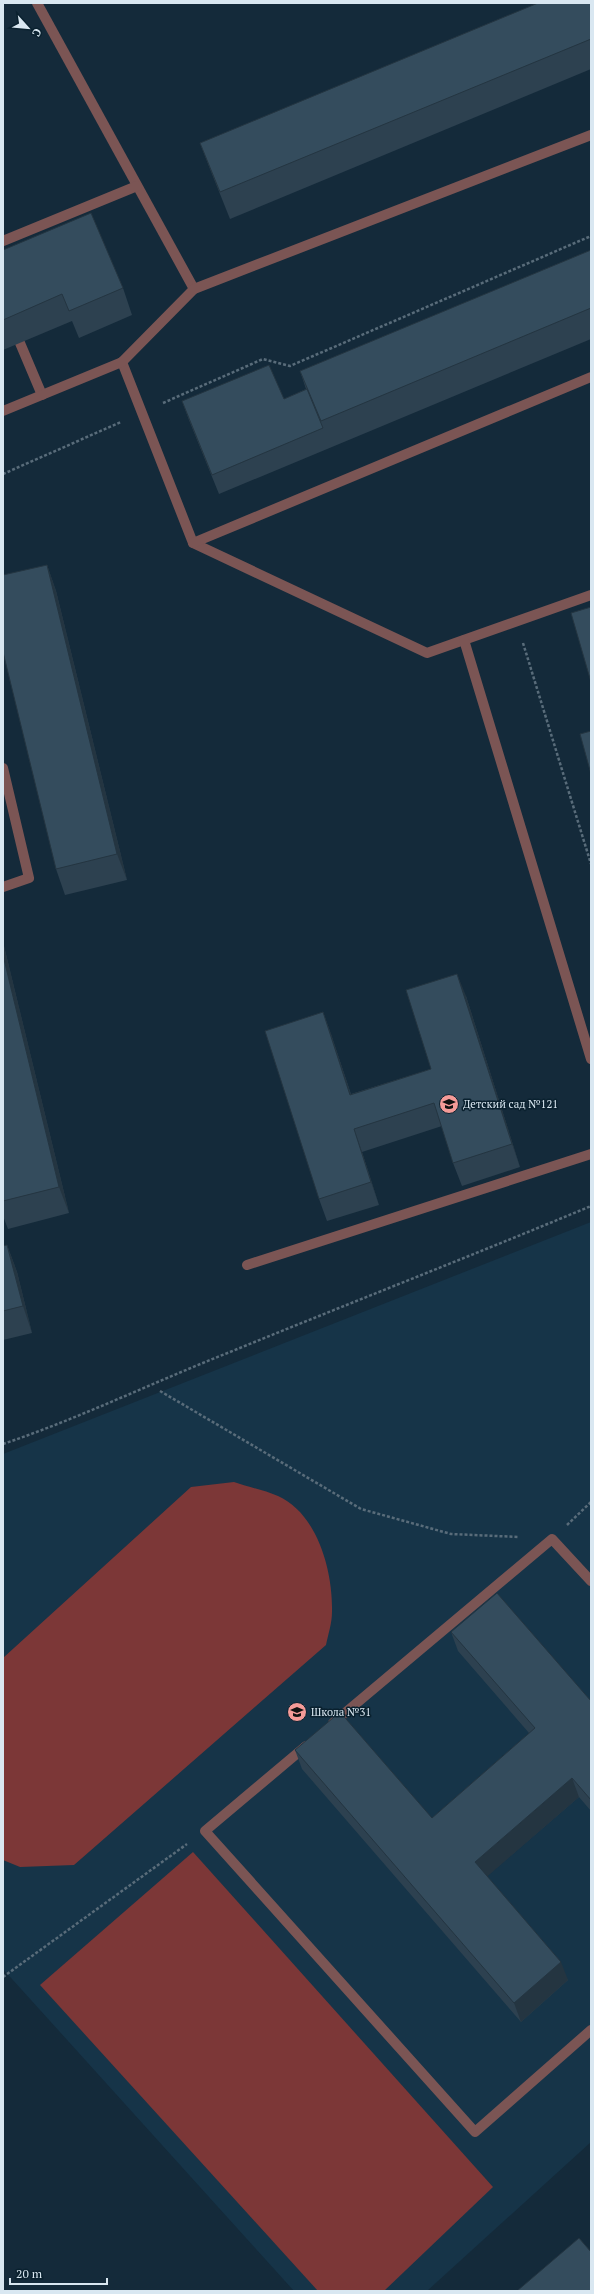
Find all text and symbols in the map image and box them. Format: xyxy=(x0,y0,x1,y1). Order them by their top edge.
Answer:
north arrow xyxy=(8,8,48,48)
text: С xyxy=(29,26,45,39)
school or university icon: Детский сад №121 xyxy=(438,1093,460,1115)
place label: Детский сад №121 xyxy=(463,1097,558,1111)
school or university icon: Школа №31 xyxy=(286,1701,308,1723)
place label: Школа №31 xyxy=(311,1705,371,1719)
scale bar xyxy=(10,2260,107,2286)
text: 20 m xyxy=(16,2266,43,2281)

